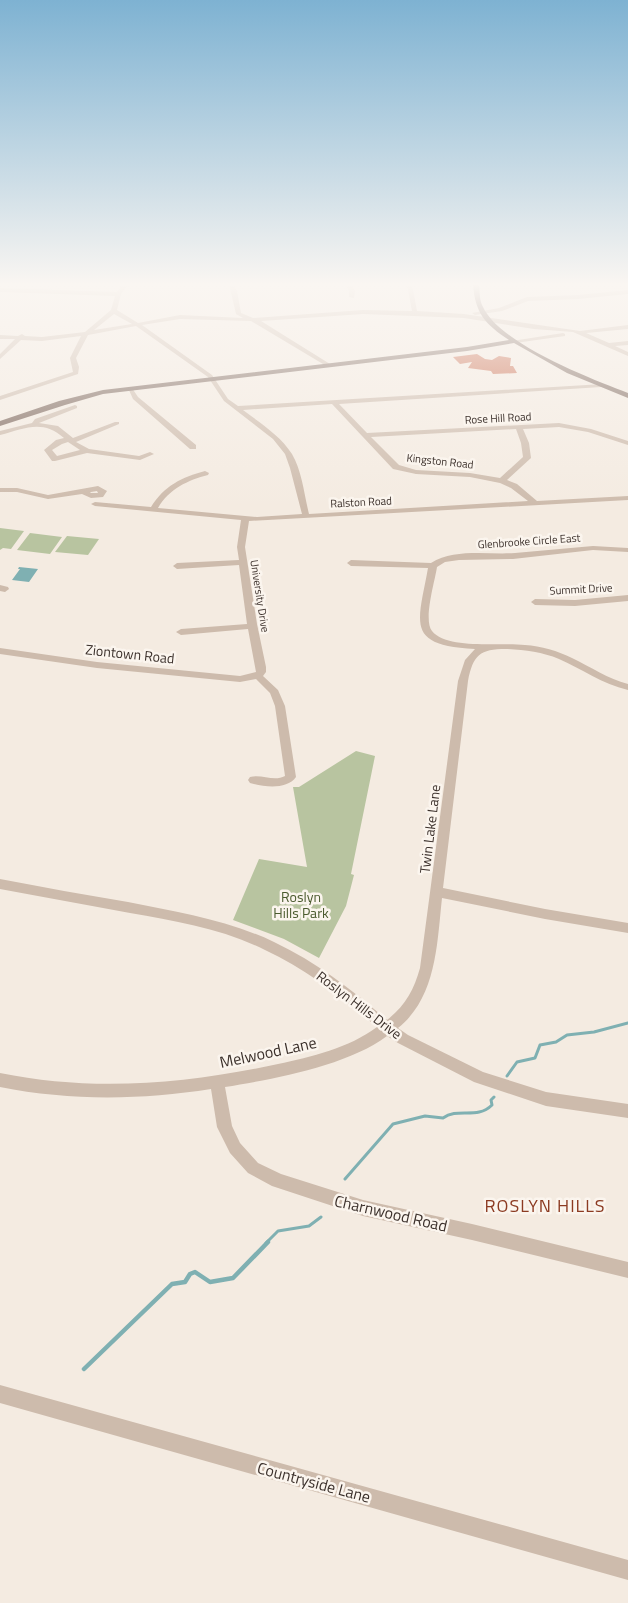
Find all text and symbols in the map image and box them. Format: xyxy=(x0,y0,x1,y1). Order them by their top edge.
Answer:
street label: Rose Hill Road xyxy=(464,408,532,428)
street label: Kingston Road xyxy=(406,450,474,472)
street label: Ralston Road xyxy=(330,492,392,512)
street label: Glenbrooke Circle East xyxy=(477,529,581,553)
street label: University Drive xyxy=(246,559,274,634)
street label: Summit Drive xyxy=(549,579,613,599)
street label: Ziontown Road xyxy=(85,638,176,669)
street label: Twin Lake Lane xyxy=(414,783,445,875)
park label: Roslyn Hills Park xyxy=(273,886,329,923)
street label: Roslyn Hills Drive xyxy=(312,965,406,1044)
street label: Melwood Lane xyxy=(217,1030,319,1074)
street label: Charnwood Road xyxy=(332,1188,450,1238)
district label: ROSLYN HILLS xyxy=(484,1192,606,1219)
street label: Countryside Lane xyxy=(255,1455,373,1509)

